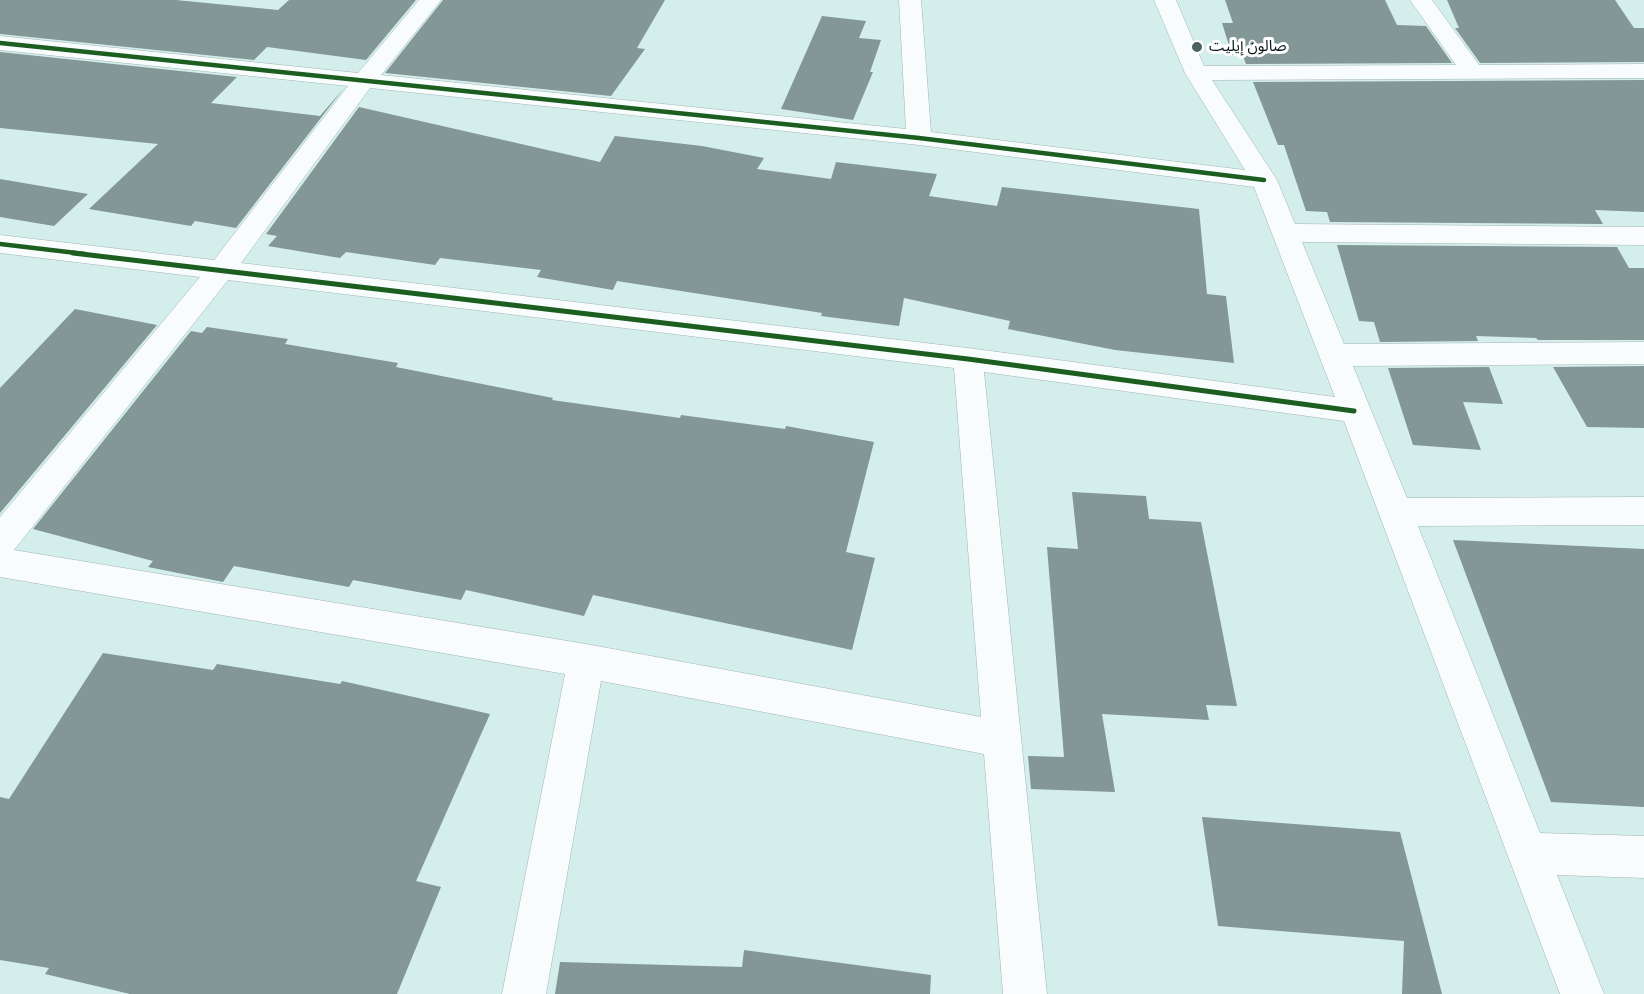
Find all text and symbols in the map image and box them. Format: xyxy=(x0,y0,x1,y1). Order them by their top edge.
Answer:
place label: صالون إيليت xyxy=(1209,38,1287,56)
marker: صالون إيليت xyxy=(1190,40,1204,54)

